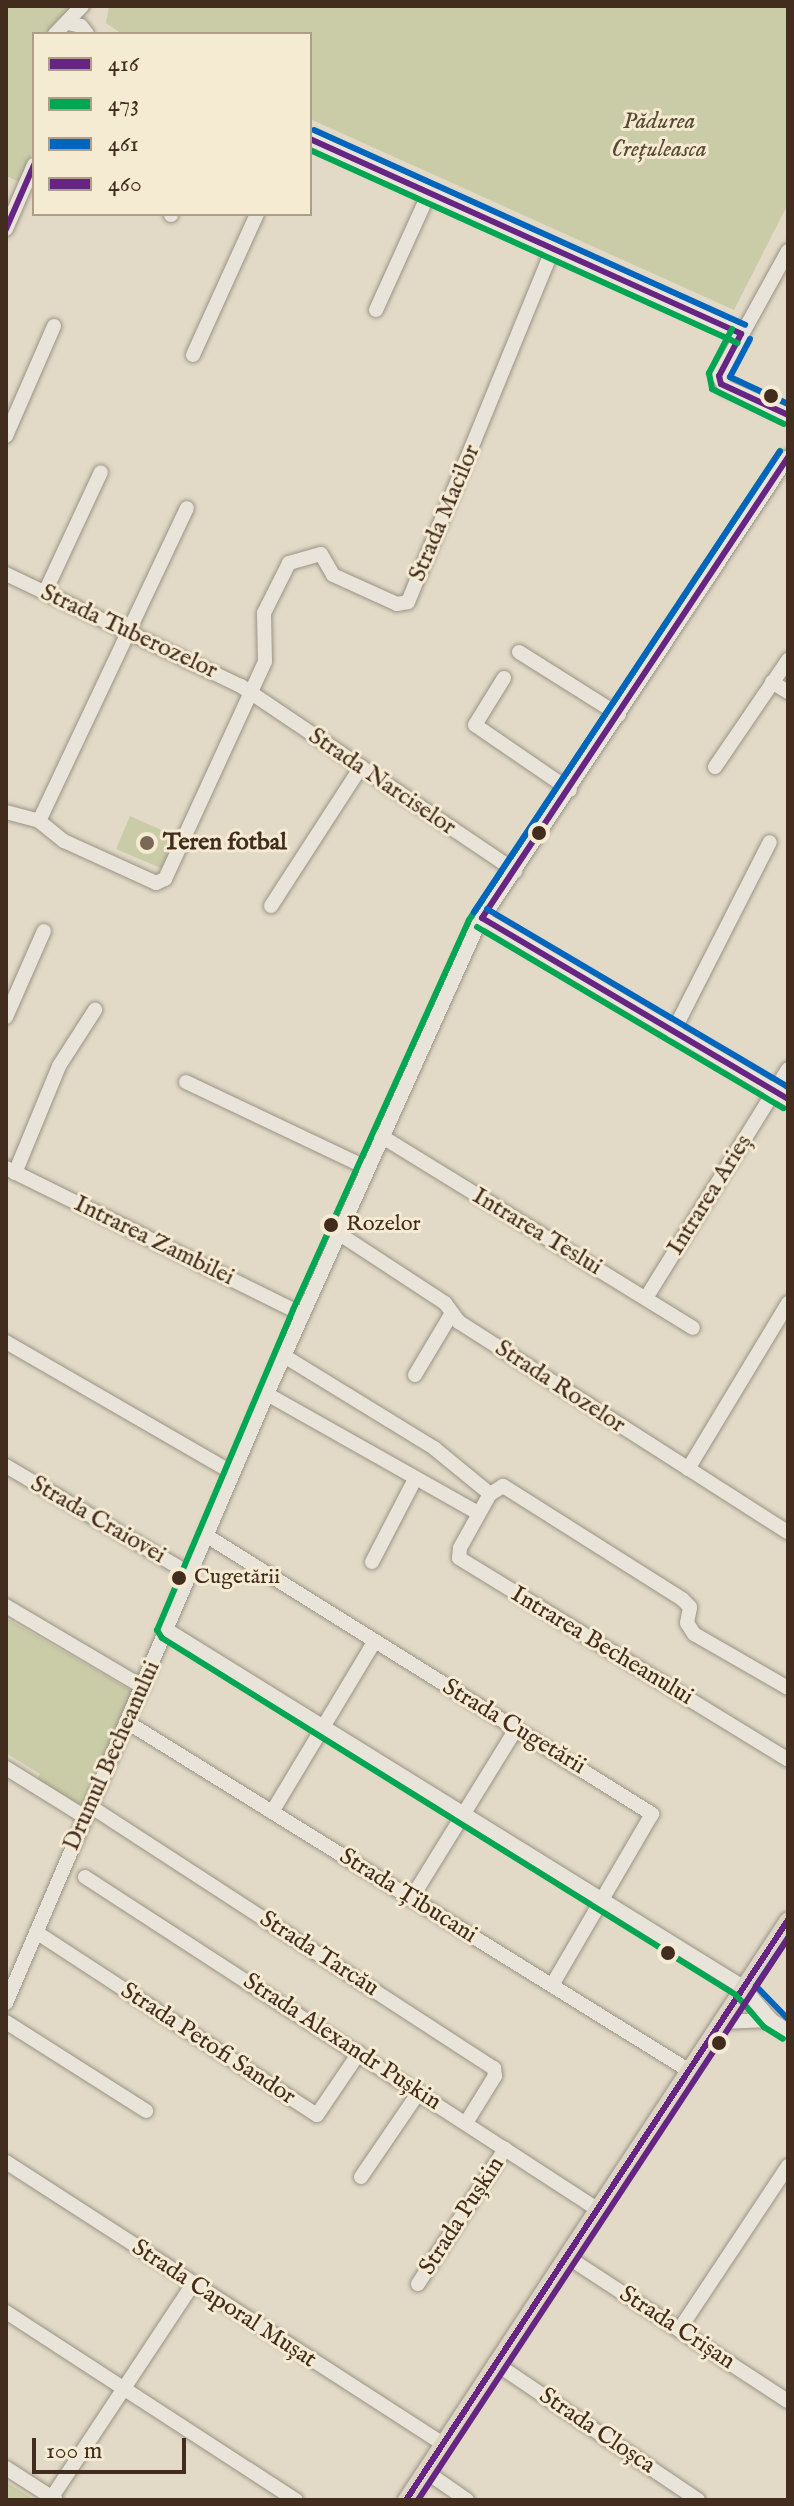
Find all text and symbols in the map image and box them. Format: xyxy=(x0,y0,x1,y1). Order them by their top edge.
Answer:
legend xyxy=(32,32,312,216)
text: 416 xyxy=(108,49,139,80)
text: 473 xyxy=(108,89,139,120)
park label: Pădurea Crețuleasca xyxy=(611,108,707,164)
text: 461 xyxy=(108,129,139,160)
text: 460 xyxy=(108,169,142,200)
unlabelled marker xyxy=(763,388,779,404)
street label: Strada Macilor xyxy=(403,440,487,586)
street label: Strada Tuberozelor xyxy=(36,578,222,686)
street label: Strada Narciselor xyxy=(303,722,461,842)
unlabelled marker xyxy=(531,825,547,841)
place label: Teren fotbal xyxy=(163,829,287,857)
marker: Teren fotbal xyxy=(138,834,156,852)
street label: Intrarea Arieș xyxy=(662,1129,758,1261)
street label: Intrarea Teslui xyxy=(467,1182,607,1282)
street label: Intrarea Zambilei xyxy=(69,1190,239,1292)
place label: Rozelor xyxy=(346,1212,421,1238)
marker: Rozelor xyxy=(323,1217,339,1233)
street label: Strada Rozelor xyxy=(489,1334,631,1440)
street label: Strada Craiovei xyxy=(25,1470,171,1570)
place label: Cugetării xyxy=(194,1565,280,1591)
marker: Cugetării xyxy=(171,1570,187,1586)
street label: Intrarea Becheanului xyxy=(506,1580,698,1712)
street label: Drumul Becheanului xyxy=(57,1657,167,1855)
street label: Strada Cugetării xyxy=(437,1673,591,1781)
street label: Strada Țibucani xyxy=(334,1842,482,1950)
street label: Strada Tarcău xyxy=(254,1905,384,2003)
unlabelled marker xyxy=(660,1945,676,1961)
street label: Strada Alexandr Pușkin xyxy=(238,1967,446,2117)
street label: Strada Petofi Sandor xyxy=(115,1977,301,2111)
unlabelled marker xyxy=(711,2035,727,2051)
street label: Strada Pușkin xyxy=(413,2152,511,2280)
street label: Strada Caporal Mușat xyxy=(126,2234,322,2374)
street label: Strada Crișan xyxy=(614,2280,740,2376)
street label: Strada Cloșca xyxy=(533,2382,661,2480)
scale bar xyxy=(36,2422,190,2472)
text: 100 m xyxy=(46,2436,102,2467)

